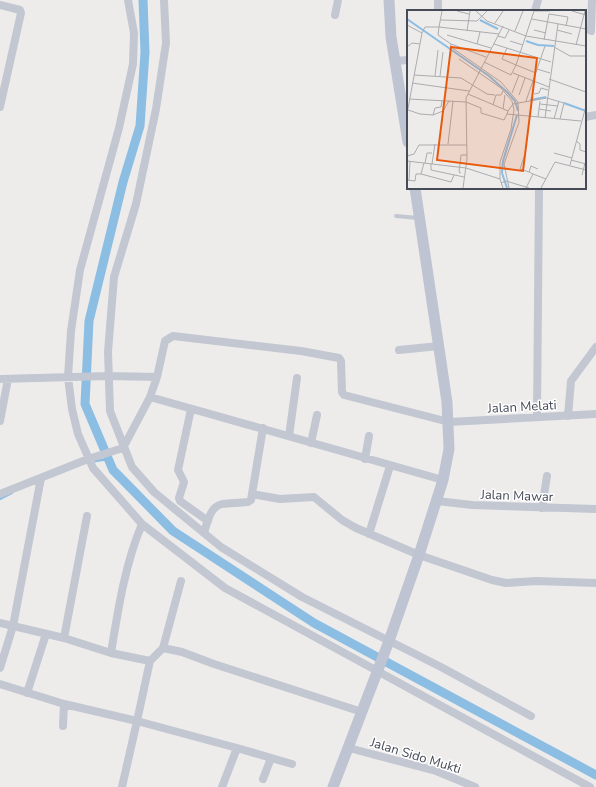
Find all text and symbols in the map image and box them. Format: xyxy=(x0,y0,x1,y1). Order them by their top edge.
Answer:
inset map xyxy=(407,10,586,189)
street label: Jalan Melati xyxy=(486,396,557,418)
street label: Jalan Mawar xyxy=(479,486,554,506)
street label: Jalan Sido Mukti xyxy=(367,733,463,778)

